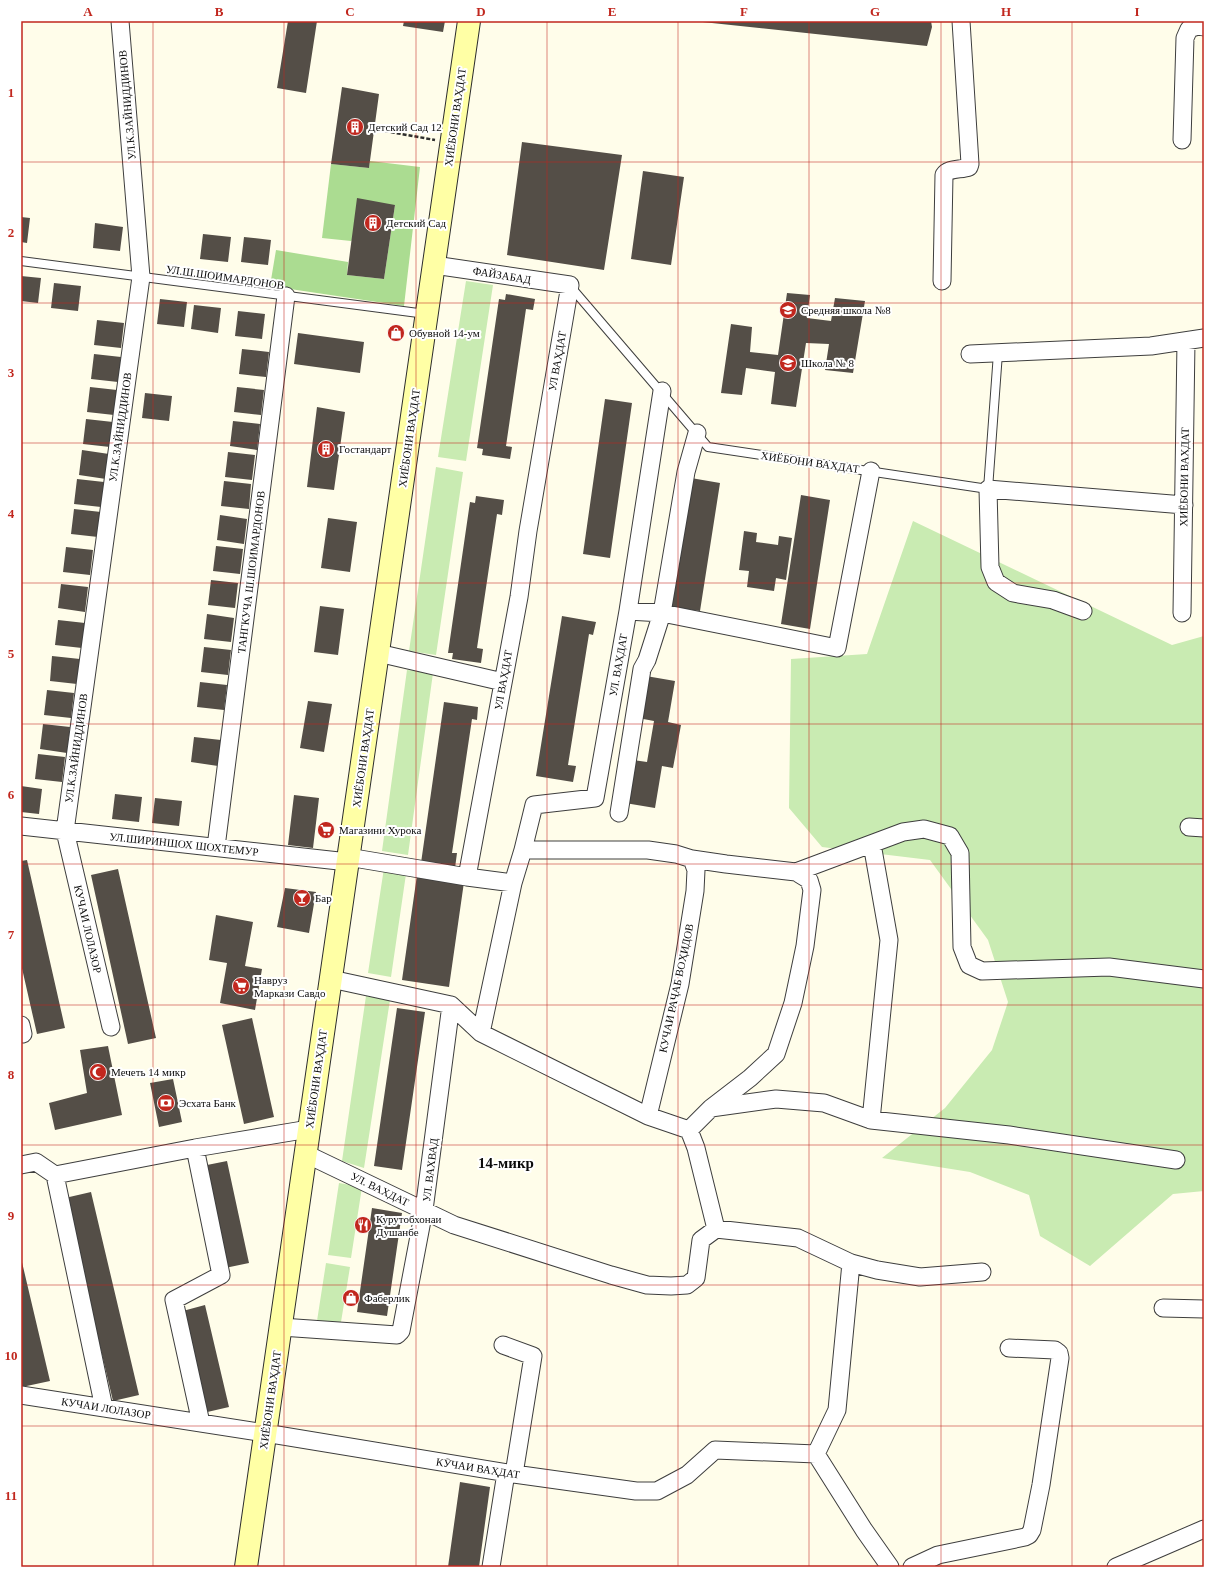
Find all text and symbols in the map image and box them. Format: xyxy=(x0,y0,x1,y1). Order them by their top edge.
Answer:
text: A xyxy=(83,4,93,19)
text: B xyxy=(215,4,224,19)
text: C xyxy=(345,4,355,19)
text: D xyxy=(476,4,486,19)
text: E xyxy=(608,4,616,19)
text: F xyxy=(740,4,748,19)
text: G xyxy=(870,4,880,19)
text: H xyxy=(1001,4,1011,19)
text: I xyxy=(1134,4,1140,19)
street label: УЛ.К.ЗАЙНИДДИНОВ xyxy=(116,50,138,160)
street label: ХИЁБОНИ ВАҲДАТ xyxy=(442,67,468,167)
text: 1 xyxy=(8,85,14,100)
building icon: Детский Сад 12 xyxy=(345,117,365,137)
place label: Детский Сад 12 xyxy=(368,121,442,133)
building icon: Детский Сад xyxy=(363,213,383,233)
place label: Детский Сад xyxy=(386,217,446,229)
text: 2 xyxy=(8,225,14,240)
street label: УЛ.Ш.ШОИМАРДОНОВ xyxy=(165,263,285,291)
street label: ФАЙЗАБАД xyxy=(472,264,533,286)
school or university icon: Средняя школа №8 xyxy=(778,300,798,320)
place label: Средняя школа №8 xyxy=(801,304,891,316)
shop icon: Обувной 14-ум xyxy=(386,323,406,343)
place label: Обувной 14-ум xyxy=(409,327,480,339)
street label: УЛ ВАҲДАТ xyxy=(546,330,568,392)
school or university icon: Школа № 8 xyxy=(778,353,798,373)
place label: Школа № 8 xyxy=(801,357,855,369)
text: 3 xyxy=(8,365,15,380)
street label: УЛ.К.ЗАЙНИДДИНОВ xyxy=(106,372,134,482)
street label: ХИЁБОНИ ВАҲДАТ xyxy=(396,388,422,488)
street label: ХИЁБОНИ ВАХДАТ xyxy=(1177,427,1191,527)
building icon: Гостандарт xyxy=(316,439,336,459)
place label: Гостандарт xyxy=(339,443,392,455)
street label: ХИЁБОНИ ВАХДАТ xyxy=(760,449,860,475)
street label: ТАНГКУЧА Ш.ШОИМАРДОНОВ xyxy=(235,490,267,654)
text: 4 xyxy=(8,506,15,521)
street label: УЛ. ВАХДАТ xyxy=(607,633,629,697)
text: 5 xyxy=(8,646,15,661)
street label: УЛ ВАҲДАТ xyxy=(492,649,514,711)
street label: УЛ.К.ЗАЙНИДДИНОВ xyxy=(62,693,90,803)
street label: ХИЁБОНИ ВАҲДАТ xyxy=(350,708,376,808)
text: 6 xyxy=(8,787,15,802)
supermarket icon: Магазини Хурока xyxy=(316,820,336,840)
place label: Магазини Хурока xyxy=(339,824,421,836)
street label: УЛ.ШИРИНШОХ ШОХТЕМУР xyxy=(109,830,259,858)
street label: КУЧАИ ЛОЛАЗОР xyxy=(72,884,104,974)
bar icon: Бар xyxy=(292,888,312,908)
place label: Бар xyxy=(315,892,332,904)
street label: КУЧАИ РАҶАБ ВОҲИДОВ xyxy=(656,922,696,1054)
text: 7 xyxy=(8,927,15,942)
place label: Навруз Маркази Савдо xyxy=(254,974,326,999)
supermarket icon: Навруз Маркази Савдо xyxy=(231,976,251,996)
street label: ХИЁБОНИ ВАҲДАТ xyxy=(303,1029,329,1129)
mosque icon: Мечеть 14 микр xyxy=(88,1062,108,1082)
place label: Мечеть 14 микр xyxy=(111,1066,186,1078)
text: 8 xyxy=(8,1067,15,1082)
bank icon: Эсхата Банк xyxy=(156,1093,176,1113)
place label: Эсхата Банк xyxy=(179,1097,237,1109)
street label: УЛ. ВАХВАД xyxy=(420,1137,440,1203)
district label: 14-микр xyxy=(478,1155,534,1171)
street label: УЛ. ВАХДАТ xyxy=(349,1170,411,1208)
text: 9 xyxy=(8,1208,15,1223)
place label: Курутобхонаи Душанбе xyxy=(376,1213,442,1238)
restaurant icon: Курутобхонаи Душанбе xyxy=(353,1215,373,1235)
shop icon: Фаберлик xyxy=(341,1288,361,1308)
place label: Фаберлик xyxy=(364,1292,411,1304)
text: 10 xyxy=(5,1348,18,1363)
street label: ХИЁБОНИ ВАҲДАТ xyxy=(257,1350,283,1450)
street label: КУЧАИ ЛОЛАЗОР xyxy=(60,1395,152,1421)
street label: КӮЧАИ ВАҲДАТ xyxy=(435,1455,521,1481)
text: 11 xyxy=(5,1488,17,1503)

